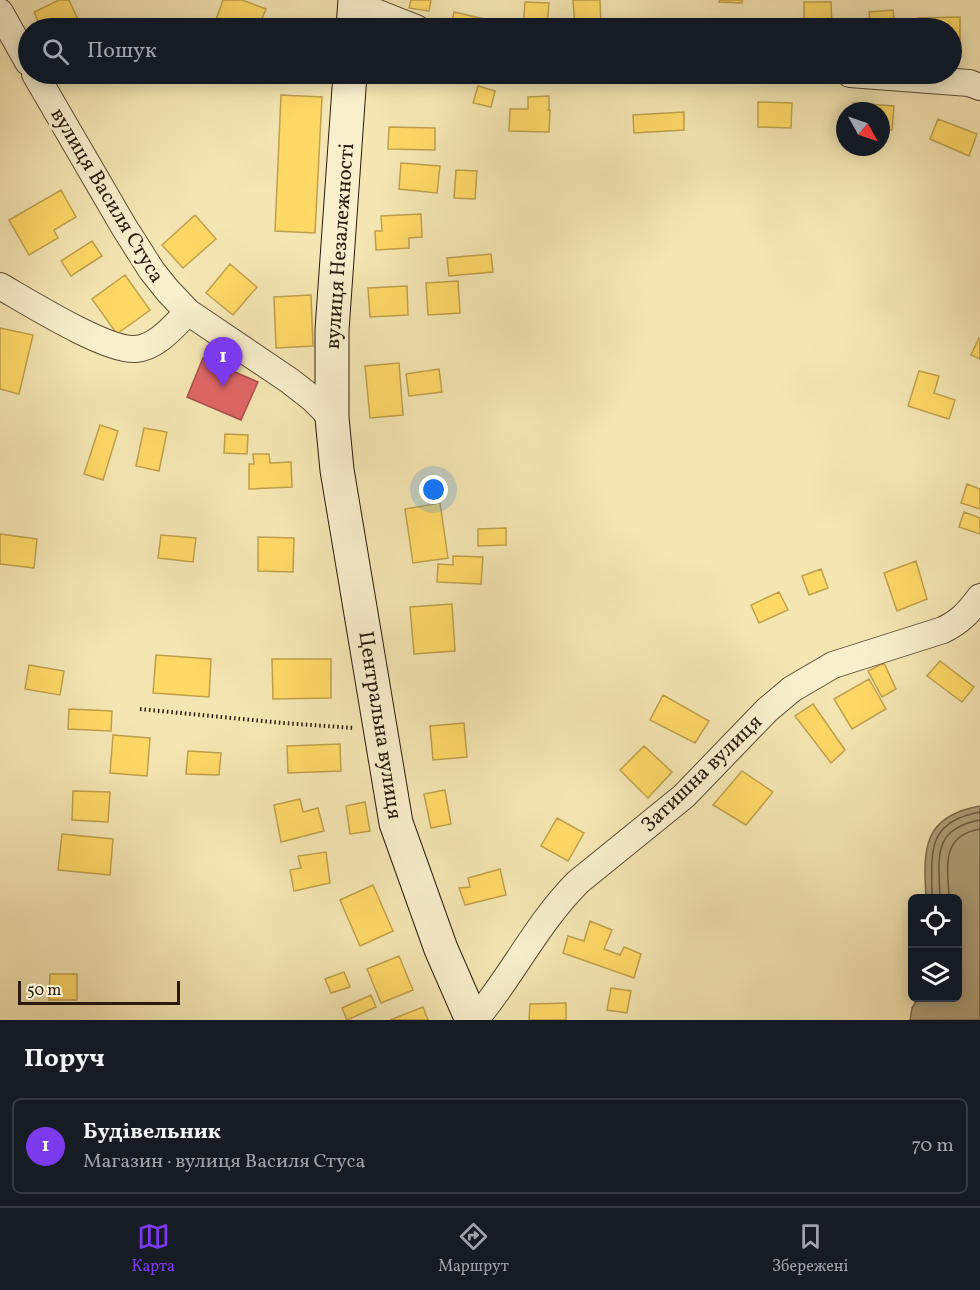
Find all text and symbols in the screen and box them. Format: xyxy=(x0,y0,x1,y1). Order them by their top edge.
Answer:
search box xyxy=(18,18,962,84)
icon: search xyxy=(39,35,72,68)
text: Пошук xyxy=(87,36,157,67)
north arrow xyxy=(836,102,890,156)
street label: вулиця Василя Стуса xyxy=(43,103,171,289)
street label: вулиця Незалежності xyxy=(319,142,362,350)
pin: 1 xyxy=(204,338,242,387)
your location xyxy=(419,475,448,504)
street label: Центральна вулиця xyxy=(350,629,409,821)
street label: Затишна вулиця xyxy=(635,709,769,840)
map controls xyxy=(908,894,962,1002)
button: locate xyxy=(908,894,962,948)
button: layers xyxy=(908,948,962,1002)
scale bar xyxy=(18,978,180,1006)
text: 50 m xyxy=(27,980,61,1002)
text: Поруч xyxy=(24,1041,105,1077)
text: Будівельник xyxy=(83,1117,221,1148)
text: 1 xyxy=(41,1132,50,1160)
text: 70 m xyxy=(911,1132,954,1160)
text: Магазин · вулиця Василя Стуса xyxy=(83,1148,365,1176)
tab: Карта xyxy=(132,1220,175,1278)
tab: Маршрут xyxy=(438,1220,509,1278)
tab: Збережені xyxy=(772,1220,848,1278)

